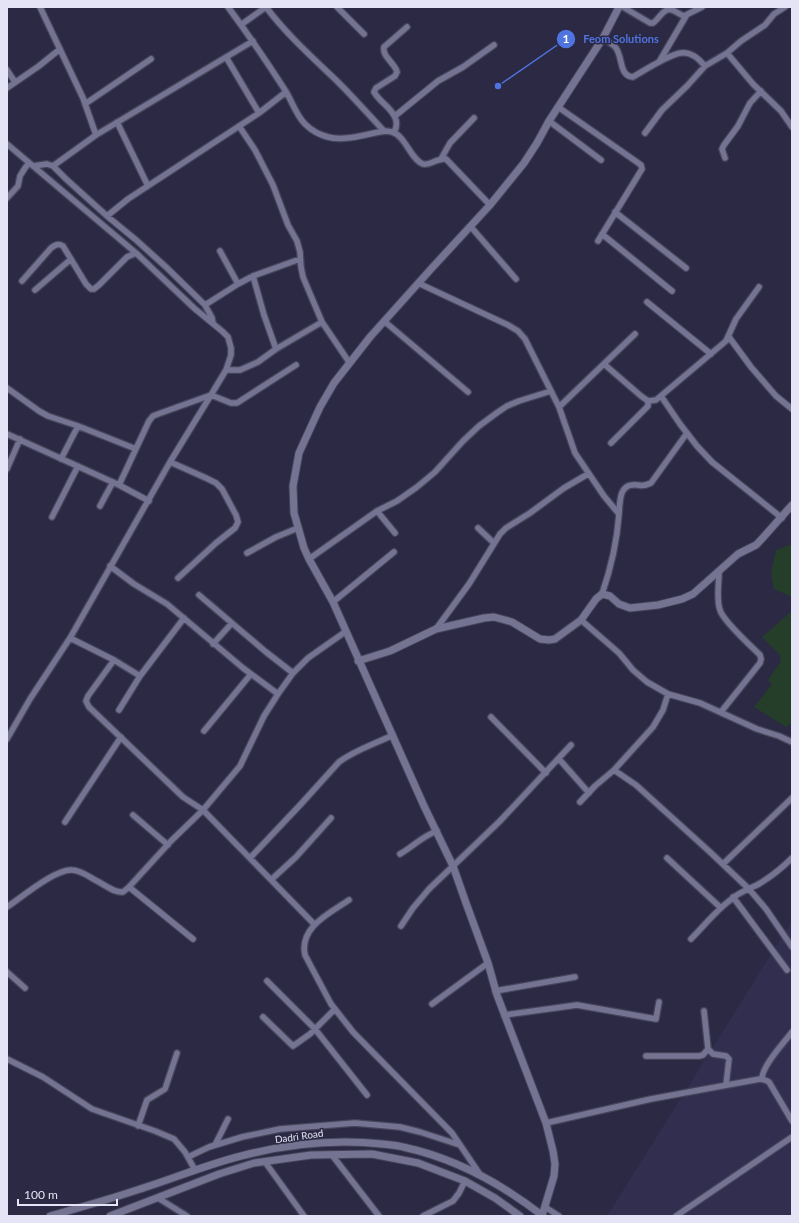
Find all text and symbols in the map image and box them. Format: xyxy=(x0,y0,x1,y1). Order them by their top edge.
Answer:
callout: Feom Solutions xyxy=(556,27,667,50)
text: 1 xyxy=(563,31,570,46)
text: Feom Solutions xyxy=(583,32,659,45)
street label: Dadri Road xyxy=(274,1127,324,1145)
scale bar xyxy=(18,1181,117,1207)
text: 100 m xyxy=(24,1187,58,1202)

